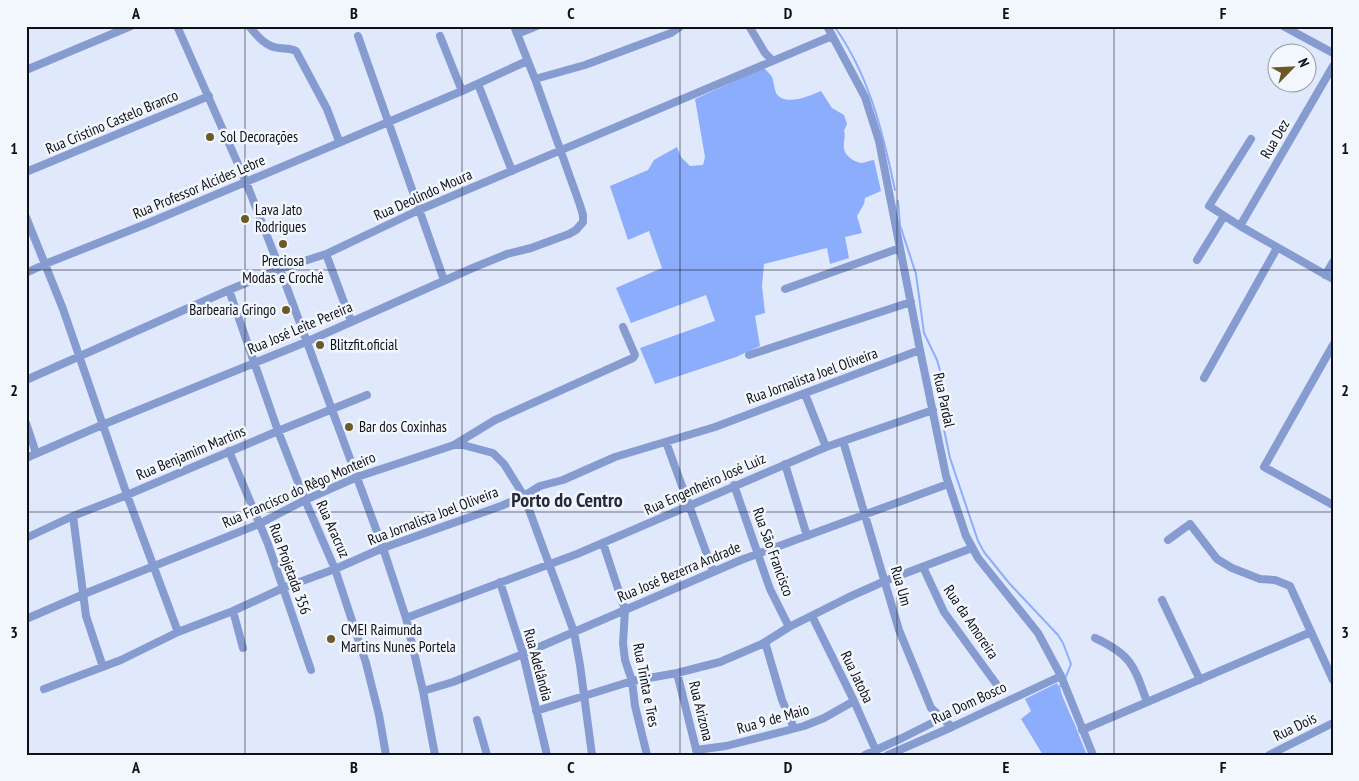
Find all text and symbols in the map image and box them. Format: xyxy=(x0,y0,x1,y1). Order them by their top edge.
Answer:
text: A xyxy=(131,3,141,23)
text: B xyxy=(350,3,358,23)
text: C xyxy=(567,3,575,23)
text: D xyxy=(784,3,793,23)
text: E xyxy=(1003,3,1010,23)
text: F xyxy=(1220,3,1227,23)
north arrow xyxy=(1266,42,1316,92)
text: N xyxy=(1294,56,1314,70)
street label: Rua Cristino Castelo Branco xyxy=(43,85,181,158)
street label: Rua Dez xyxy=(1256,116,1293,162)
place label: Sol Decorações xyxy=(220,127,298,146)
marker: Sol Decorações xyxy=(204,131,216,143)
text: 1 xyxy=(10,138,18,158)
text: 1 xyxy=(1341,138,1349,158)
street label: Rua Professor Alcides Lebre xyxy=(130,150,268,223)
street label: Rua Deolindo Moura xyxy=(371,164,475,225)
place label: Lava Jato Rodrigues xyxy=(255,200,306,236)
marker: Lava Jato Rodrigues xyxy=(239,213,251,225)
marker: Preciosa Modas e Crochê xyxy=(277,238,289,250)
place label: Preciosa Modas e Crochê xyxy=(242,251,324,287)
street label: Rua José Leite Pereira xyxy=(245,297,355,358)
place label: Barbearia Gringo xyxy=(189,300,276,319)
marker: Barbearia Gringo xyxy=(280,304,292,316)
place label: Blitzfit.oficial xyxy=(330,335,398,354)
marker: Blitzfit.oficial xyxy=(314,339,326,351)
street label: Rua Jornalista Joel Oliveira xyxy=(744,343,880,408)
street label: Rua Pardal xyxy=(929,371,960,429)
text: 2 xyxy=(10,380,18,400)
text: 2 xyxy=(1341,380,1349,400)
place label: Bar dos Coxinhas xyxy=(359,417,447,436)
street label: Rua Benjamim Martins xyxy=(133,421,248,484)
marker: Bar dos Coxinhas xyxy=(343,421,355,433)
street label: Rua Francisco do Rêgo Monteiro xyxy=(219,447,378,532)
street label: Rua Engenheiro José Luiz xyxy=(641,448,768,519)
street label: Rua Jornalista Joel Oliveira xyxy=(365,482,501,549)
district label: Porto do Centro xyxy=(511,487,623,513)
street label: Rua Aracruz xyxy=(312,497,355,561)
street label: Rua São Francisco xyxy=(749,505,798,599)
street label: Rua Projetada 356 xyxy=(265,521,316,617)
street label: Rua José Bezerra Andrade xyxy=(614,537,743,606)
street label: Rua Um xyxy=(887,564,916,608)
street label: Rua da Amoreira xyxy=(940,581,1003,662)
place label: CMEI Raimunda Martins Nunes Portela xyxy=(341,620,456,656)
text: 3 xyxy=(10,622,18,642)
text: 3 xyxy=(1341,622,1349,642)
street label: Rua Adelândia xyxy=(520,627,557,703)
marker: CMEI Raimunda Martins Nunes Portela xyxy=(325,633,337,645)
street label: Rua Trinta e Tres xyxy=(629,641,664,728)
street label: Rua Jatoba xyxy=(837,648,878,706)
street label: Rua Dom Bosco xyxy=(928,677,1009,728)
street label: Rua Arizona xyxy=(685,679,718,743)
street label: Rua 9 de Maio xyxy=(735,699,811,738)
street label: Rua Dois xyxy=(1270,708,1319,745)
text: A xyxy=(131,757,141,777)
text: B xyxy=(350,757,358,777)
text: C xyxy=(567,757,575,777)
text: D xyxy=(784,757,793,777)
text: E xyxy=(1003,757,1010,777)
text: F xyxy=(1220,757,1227,777)

